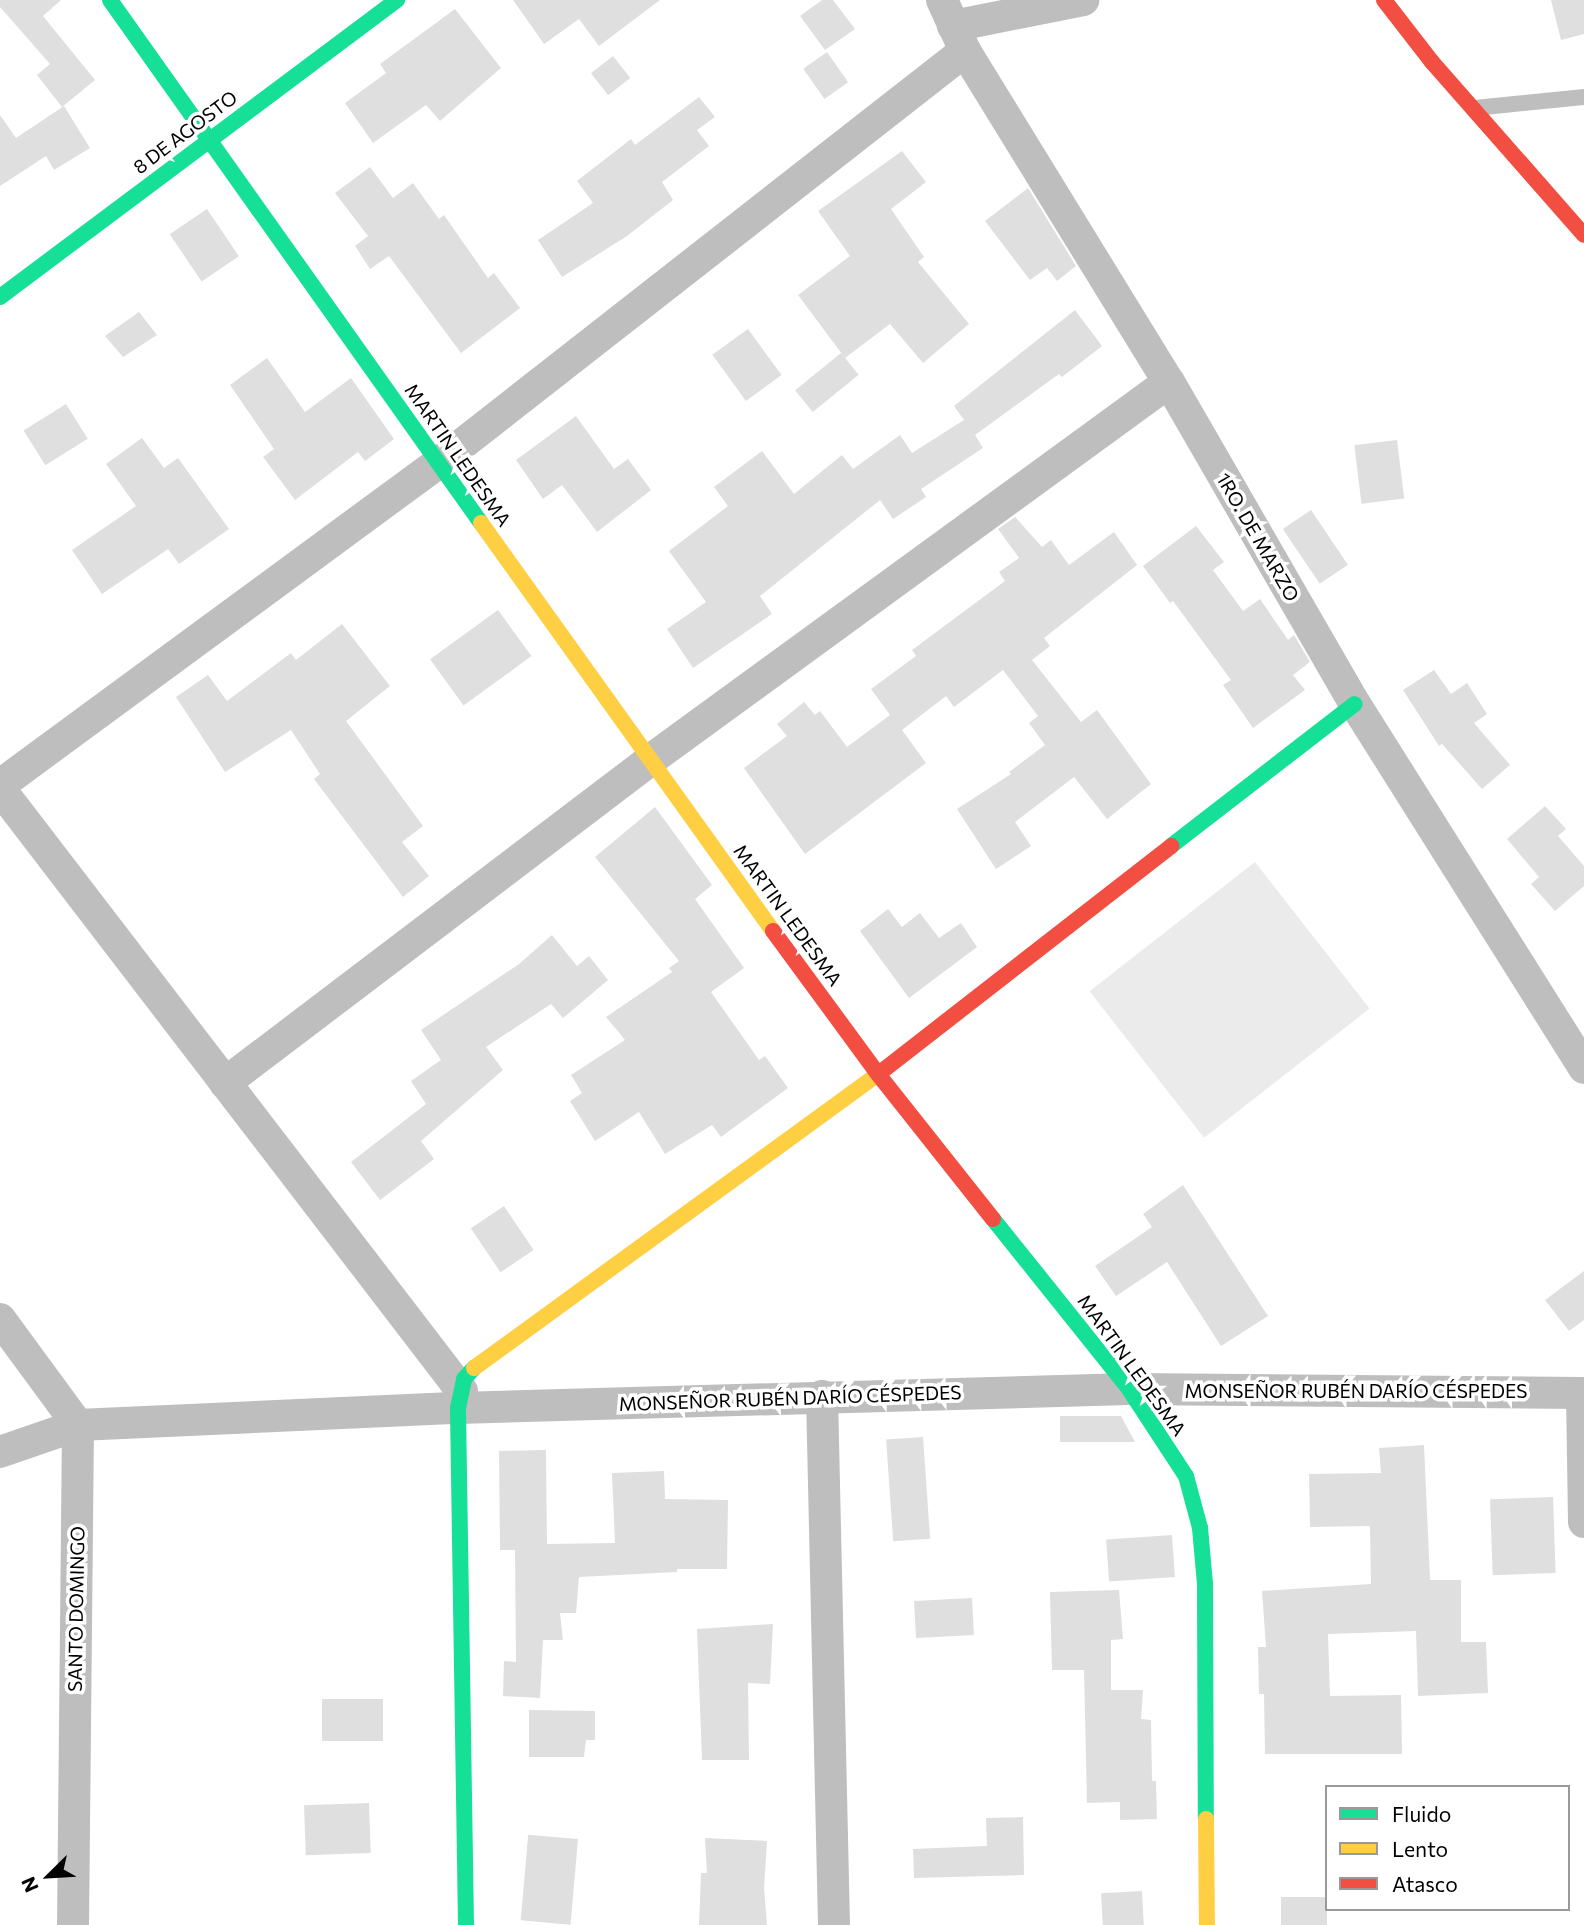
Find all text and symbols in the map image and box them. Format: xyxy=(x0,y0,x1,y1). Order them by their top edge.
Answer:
street label: 8 DE AGOSTO xyxy=(129,86,241,178)
street label: MARTIN LEDESMA xyxy=(400,379,516,531)
street label: 1RO. DE MARZO xyxy=(1212,469,1304,605)
street label: MARTIN LEDESMA xyxy=(729,840,847,990)
street label: MARTIN LEDESMA xyxy=(1073,1290,1191,1440)
street label: MONSEÑOR RUBÉN DARÍO CÉSPEDES xyxy=(1185,1380,1527,1402)
street label: MONSEÑOR RUBÉN DARÍO CÉSPEDES xyxy=(618,1381,962,1415)
street label: SANTO DOMINGO xyxy=(63,1526,89,1692)
legend xyxy=(1325,1785,1570,1911)
text: Fluido xyxy=(1392,1801,1451,1826)
text: Lento xyxy=(1392,1836,1448,1861)
north arrow xyxy=(14,1841,84,1911)
text: Atasco xyxy=(1392,1871,1458,1896)
text: N xyxy=(16,1874,43,1896)

